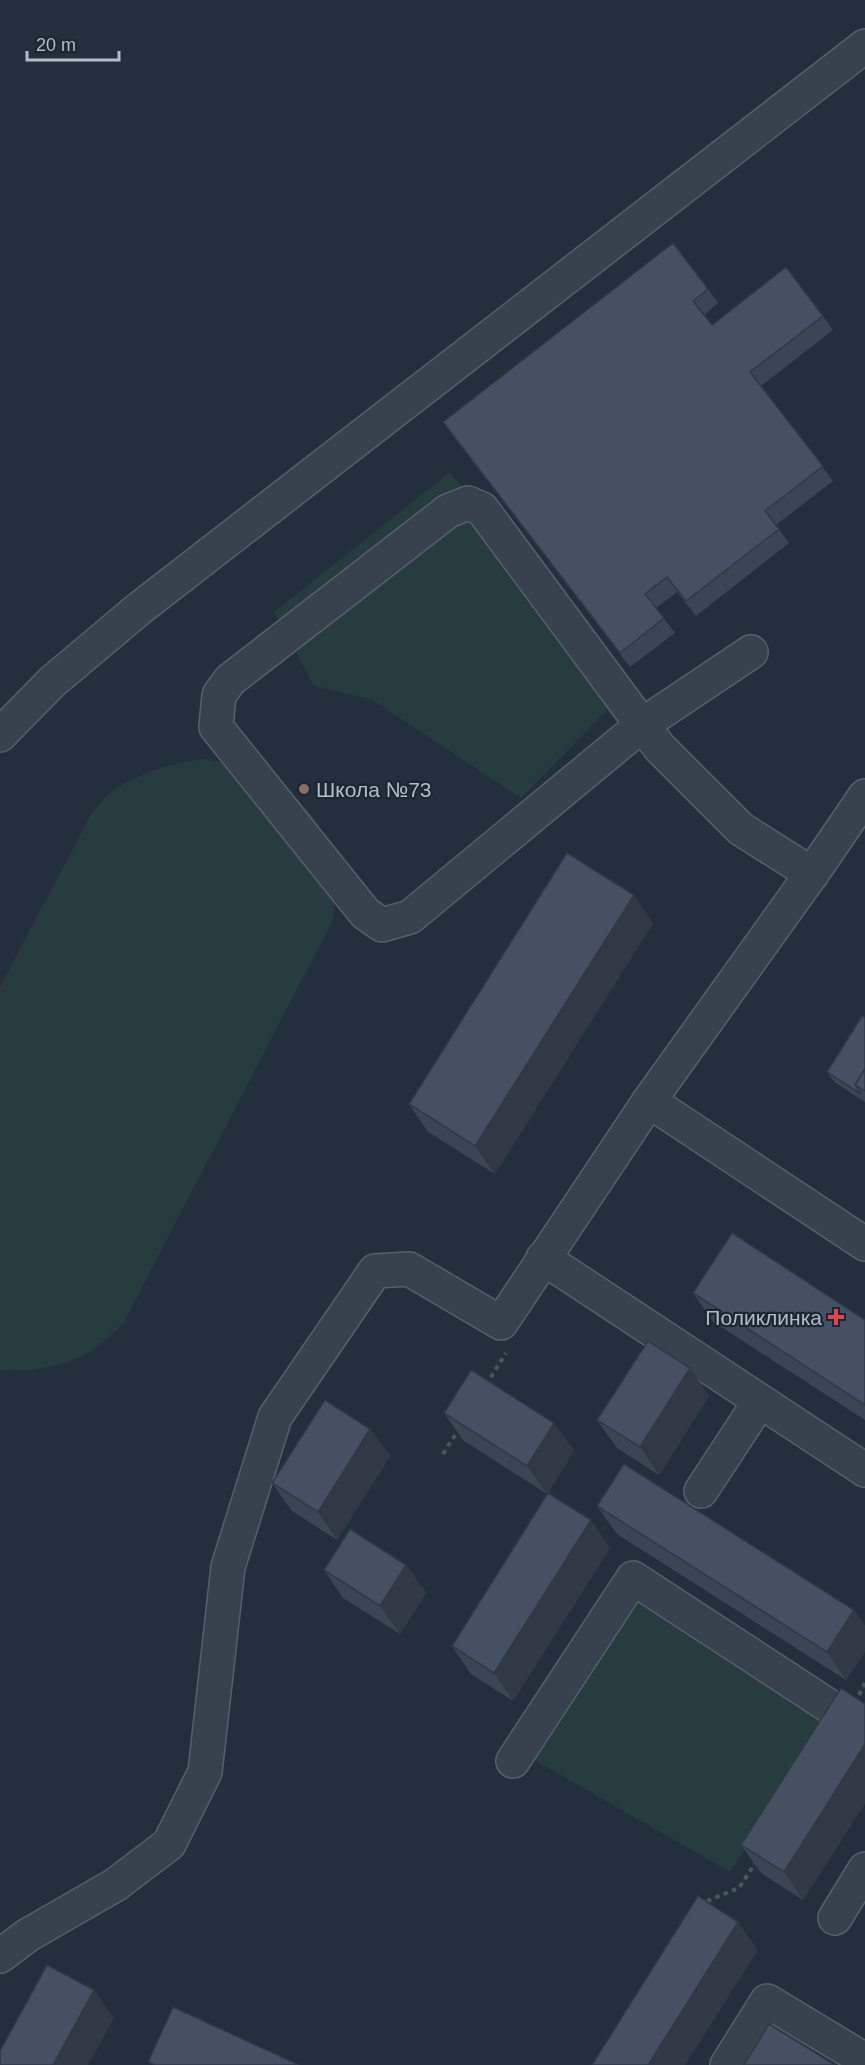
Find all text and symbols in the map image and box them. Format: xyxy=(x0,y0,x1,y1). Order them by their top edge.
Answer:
scale bar xyxy=(27,24,118,62)
text: 20 m xyxy=(36,35,76,55)
place label: Школа №73 xyxy=(316,778,432,801)
marker: Школа №73 xyxy=(297,782,311,796)
place label: Поликлинка xyxy=(705,1306,822,1329)
marker: Поликлинка xyxy=(827,1308,845,1326)

